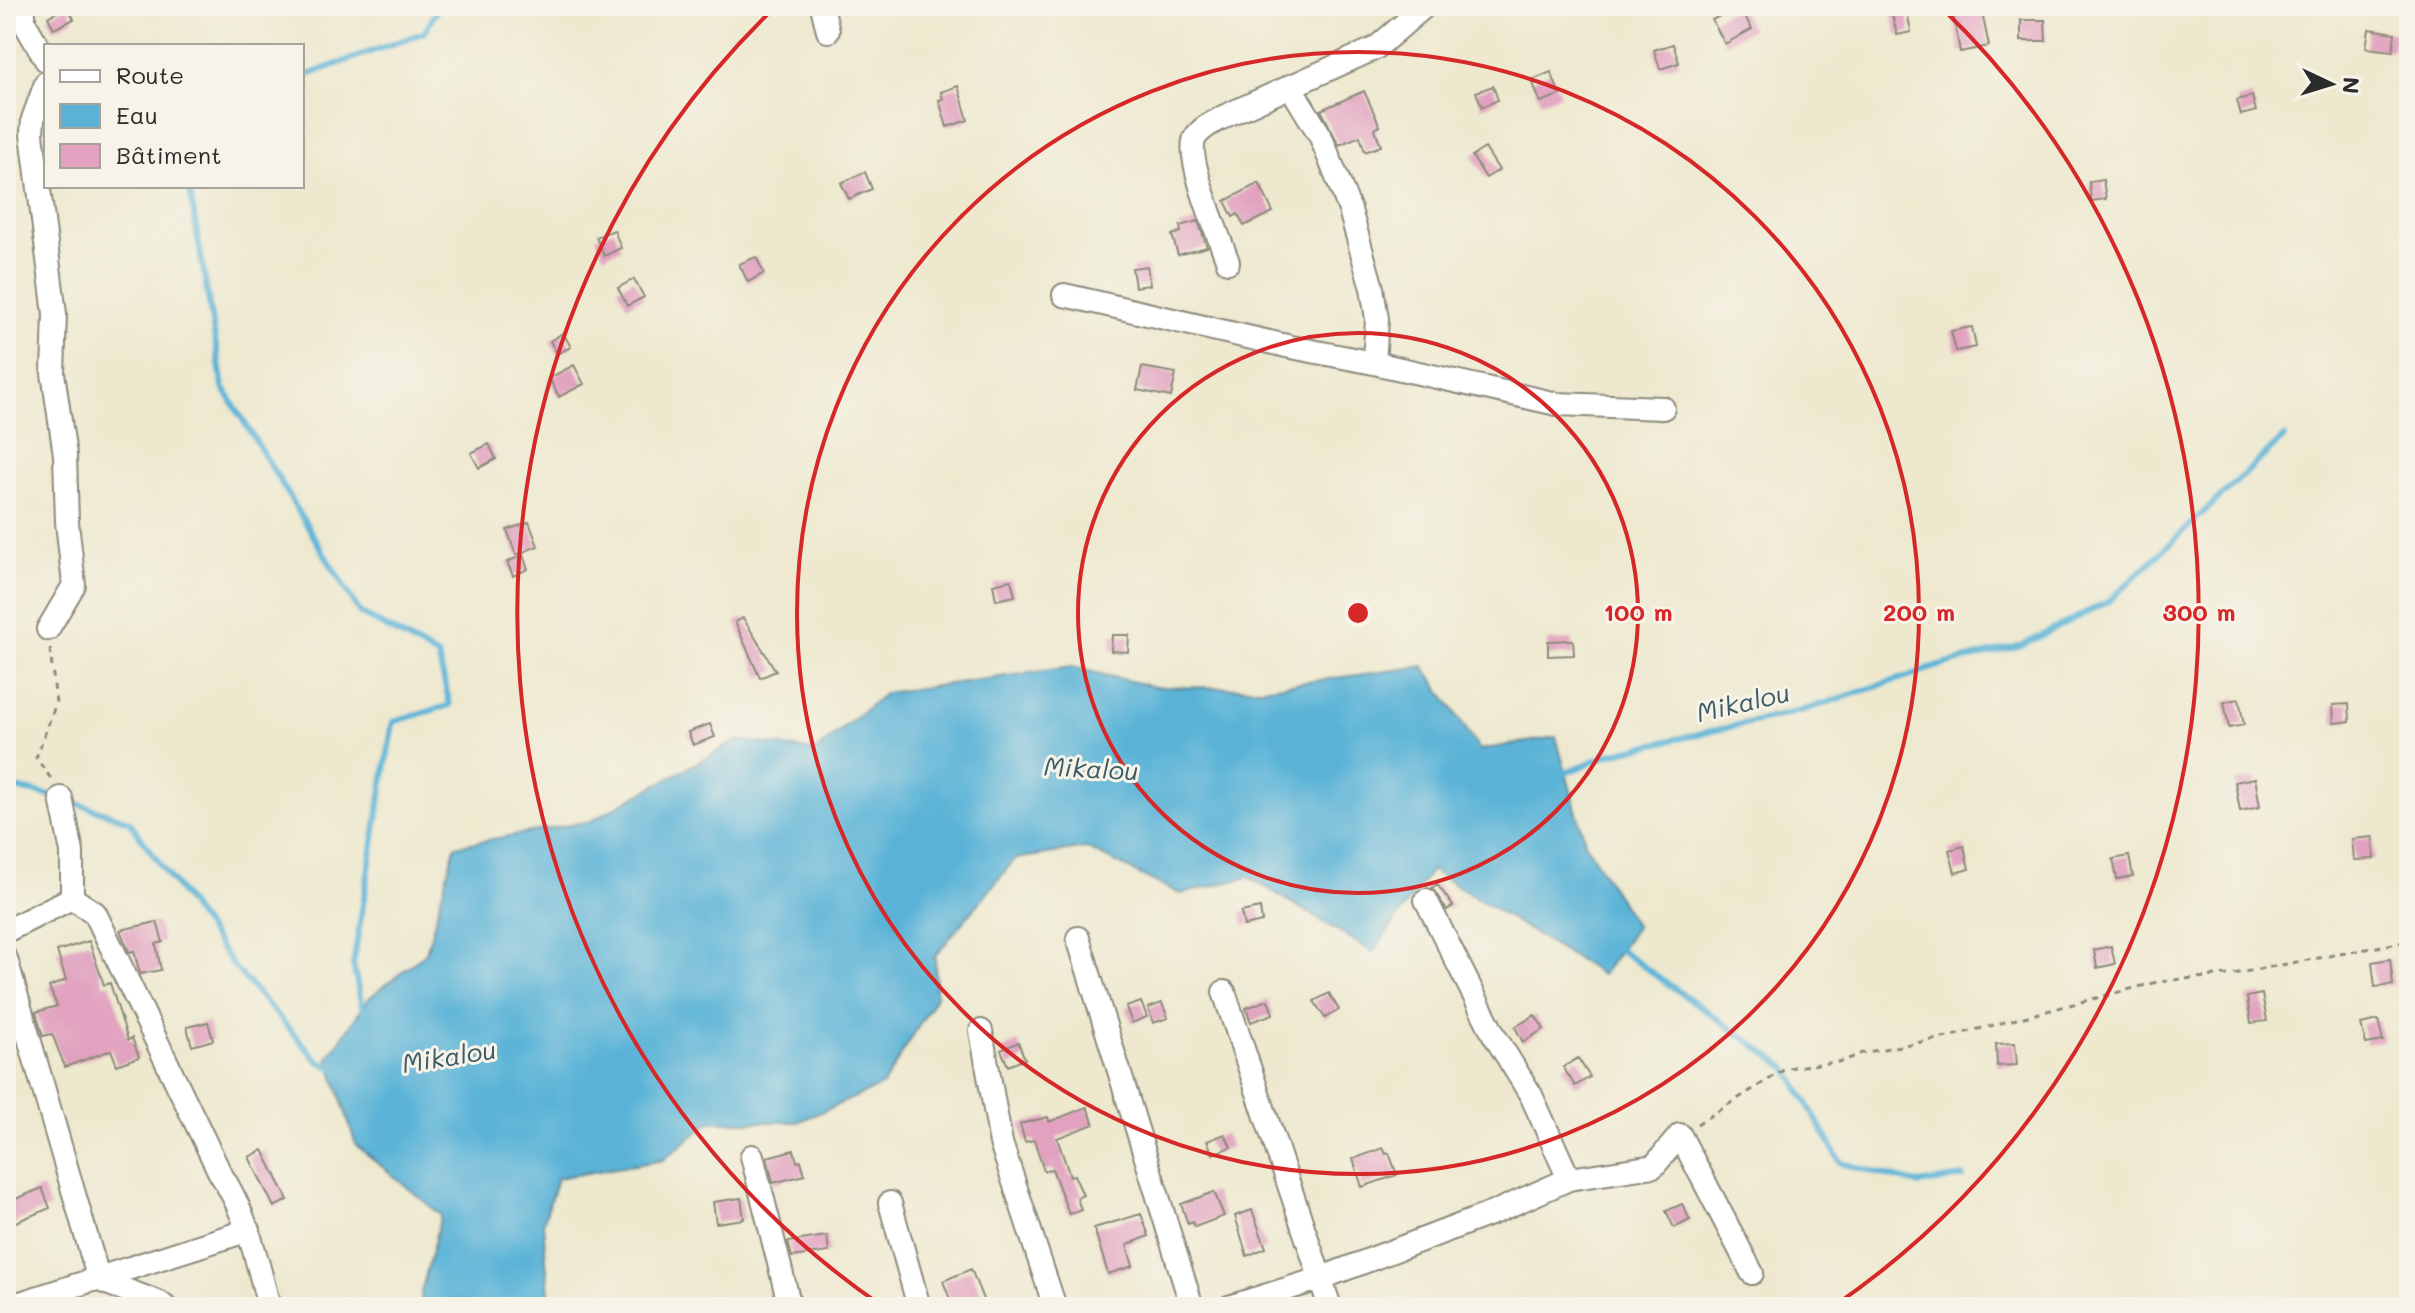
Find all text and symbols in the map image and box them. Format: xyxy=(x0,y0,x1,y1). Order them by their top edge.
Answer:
legend xyxy=(44,44,304,188)
north arrow xyxy=(2291,44,2371,124)
text: Route xyxy=(116,59,184,90)
text: N xyxy=(2336,76,2366,95)
text: Eau xyxy=(116,99,158,130)
text: Bâtiment xyxy=(116,139,222,170)
text: 100 m xyxy=(1603,596,1673,627)
text: 200 m xyxy=(1883,596,1955,627)
text: 300 m xyxy=(2163,596,2235,627)
centre of rings xyxy=(1344,599,1372,627)
water label: Mikalou xyxy=(1693,675,1793,729)
water label: Mikalou xyxy=(1043,749,1139,787)
water label: Mikalou xyxy=(399,1032,498,1080)

